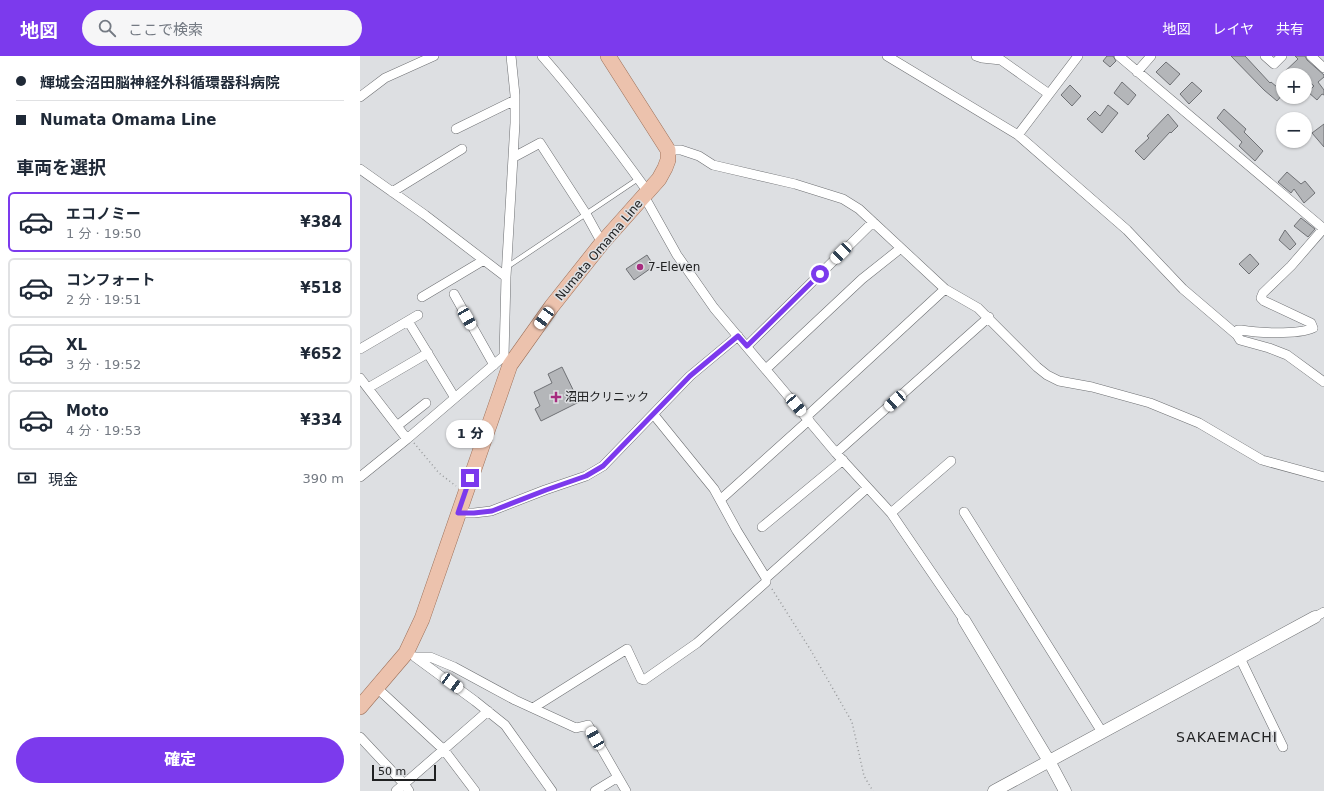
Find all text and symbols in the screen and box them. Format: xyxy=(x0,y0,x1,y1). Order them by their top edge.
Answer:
search box xyxy=(82,10,362,46)
icon: search xyxy=(96,17,118,39)
text: 地図 xyxy=(20,19,58,41)
text: ここで検索 xyxy=(128,21,203,39)
text: 地図 xyxy=(1162,21,1190,37)
text: レイヤ xyxy=(1212,21,1254,37)
text: 共有 xyxy=(1276,21,1304,37)
map controls xyxy=(1276,68,1312,148)
button: + xyxy=(1276,68,1312,104)
text: 輝城会沼田脳神経外科循環器科病院 xyxy=(40,74,280,92)
text: Numata Omama Line xyxy=(40,111,217,129)
button: − xyxy=(1276,112,1312,148)
text: 車両を選択 xyxy=(16,157,106,178)
street label: Numata Omama Line xyxy=(553,197,645,303)
icon: car xyxy=(18,204,54,240)
text: エコノミー xyxy=(66,205,141,223)
text: ¥384 xyxy=(300,213,342,231)
text: 1 分 · 19:50 xyxy=(66,226,141,241)
car xyxy=(828,240,854,266)
place label: 7-Eleven xyxy=(648,260,700,274)
marker: 7-Eleven xyxy=(635,262,645,272)
route start xyxy=(811,265,829,283)
icon: car xyxy=(18,270,54,306)
text: コンフォート xyxy=(66,271,156,289)
text: ¥518 xyxy=(300,279,342,297)
text: 2 分 · 19:51 xyxy=(66,292,141,307)
car xyxy=(456,305,478,331)
car xyxy=(532,305,556,331)
icon: car xyxy=(18,336,54,372)
text: XL xyxy=(66,336,87,354)
text: ¥652 xyxy=(300,345,342,363)
text: 3 分 · 19:52 xyxy=(66,357,141,372)
car xyxy=(882,389,908,413)
place label: 沼田クリニック xyxy=(565,390,649,404)
marker: 沼田クリニック xyxy=(550,391,562,403)
car xyxy=(784,392,808,418)
icon: car xyxy=(18,402,54,438)
text: Moto xyxy=(66,402,109,420)
text: ¥334 xyxy=(300,411,342,429)
callout: 1 分 xyxy=(446,420,494,448)
text: 4 分 · 19:53 xyxy=(66,423,141,438)
text: 1 分 xyxy=(457,426,483,441)
icon: cash xyxy=(16,467,38,489)
route end xyxy=(461,469,479,487)
text: 現金 xyxy=(48,471,78,489)
text: 390 m xyxy=(302,471,344,486)
car xyxy=(439,671,465,695)
car xyxy=(584,725,606,751)
district label: SAKAEMACHI xyxy=(1176,729,1278,745)
button: 確定 xyxy=(16,737,344,783)
scale bar xyxy=(372,763,436,782)
text: 50 m xyxy=(378,765,406,778)

